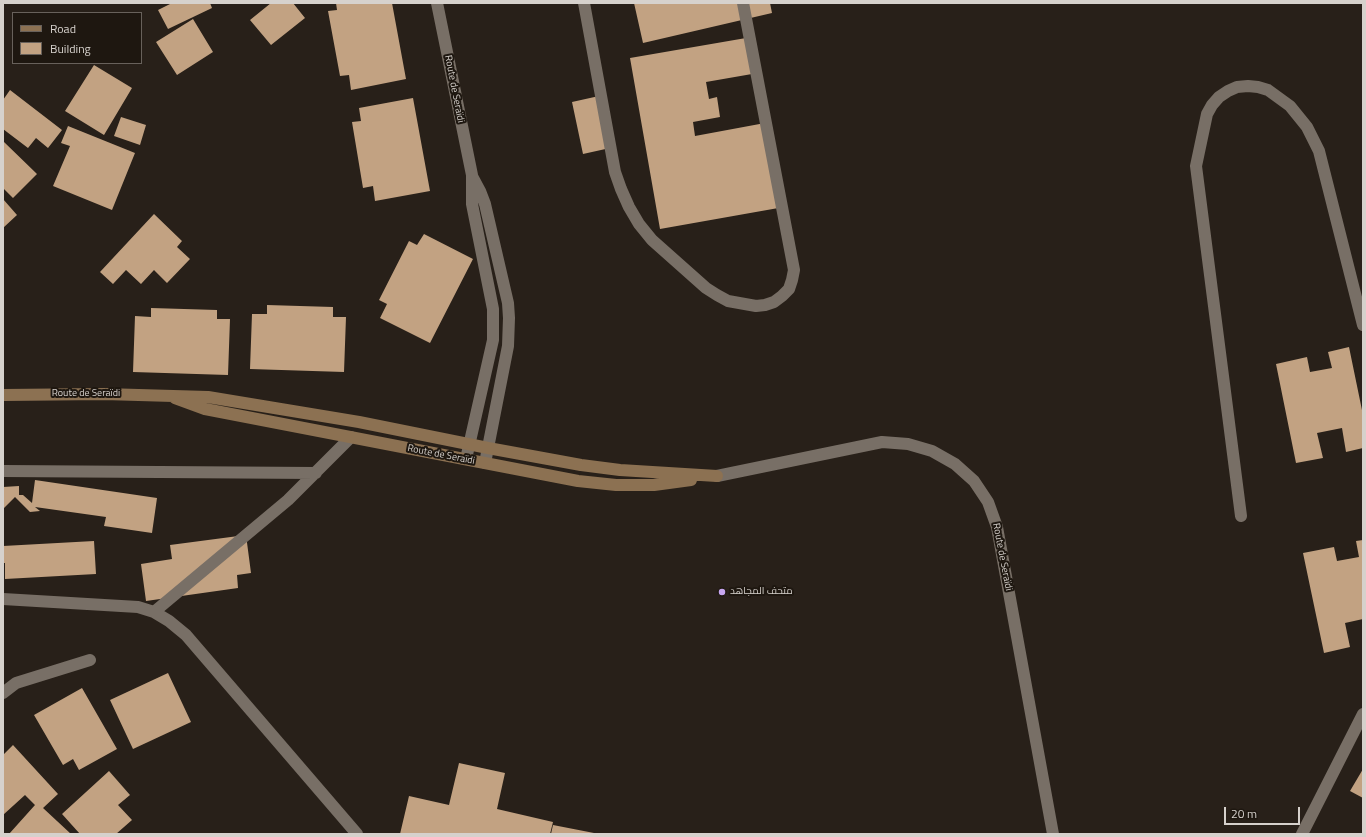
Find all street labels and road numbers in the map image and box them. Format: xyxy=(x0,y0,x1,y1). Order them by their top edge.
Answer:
street label: Route de Seraïdi xyxy=(442,54,466,124)
street label: Route de Seraïdi xyxy=(52,388,120,400)
street label: Route de Seraïdi xyxy=(406,443,476,467)
street label: Route de Seraïdi xyxy=(990,522,1014,592)

